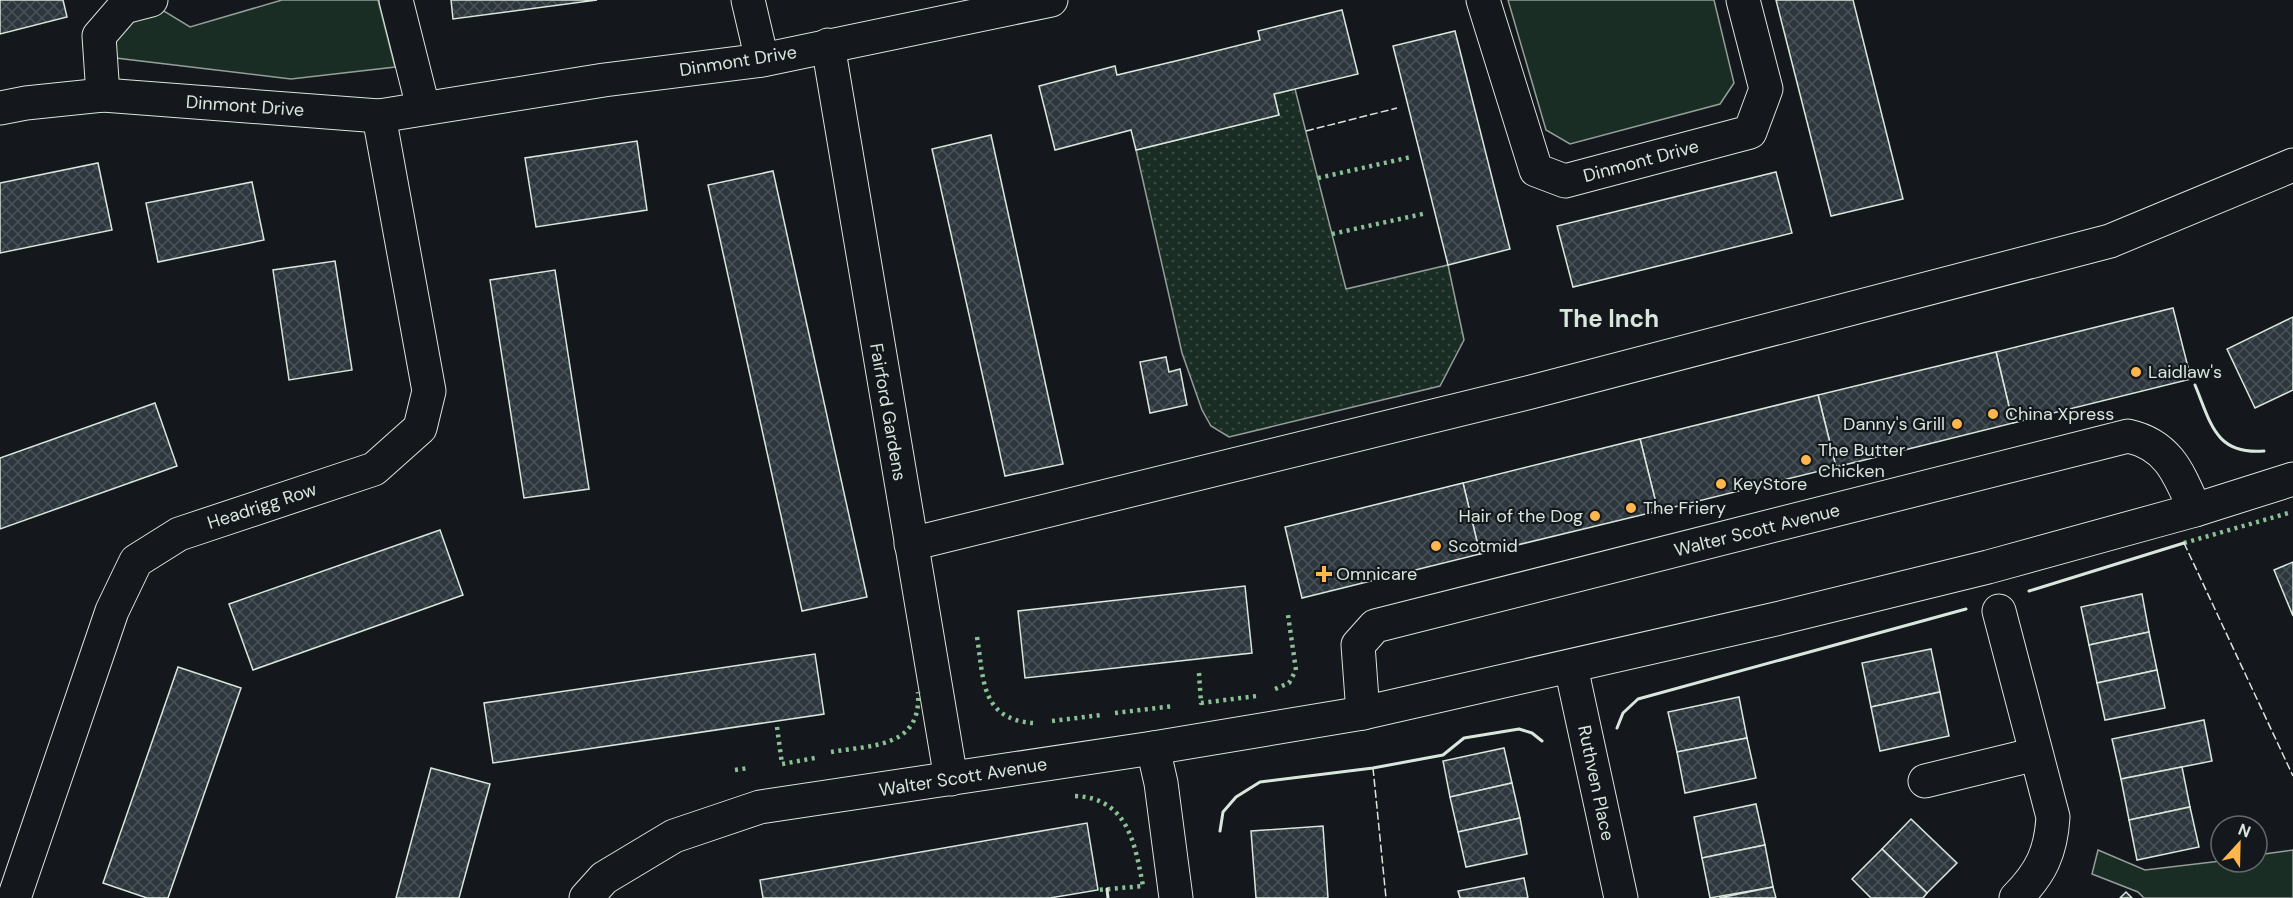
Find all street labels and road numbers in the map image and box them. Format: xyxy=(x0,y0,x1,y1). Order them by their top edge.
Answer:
street label: Dinmont Drive xyxy=(678,40,798,82)
street label: Dinmont Drive xyxy=(185,90,305,122)
street label: Dinmont Drive xyxy=(1581,134,1701,188)
street label: Fairford Gardens xyxy=(864,341,912,483)
street label: Headrigg Row xyxy=(204,477,320,535)
street label: Walter Scott Avenue xyxy=(1672,498,1842,562)
street label: Ruthven Place xyxy=(1572,723,1620,843)
street label: Walter Scott Avenue xyxy=(877,752,1049,802)

